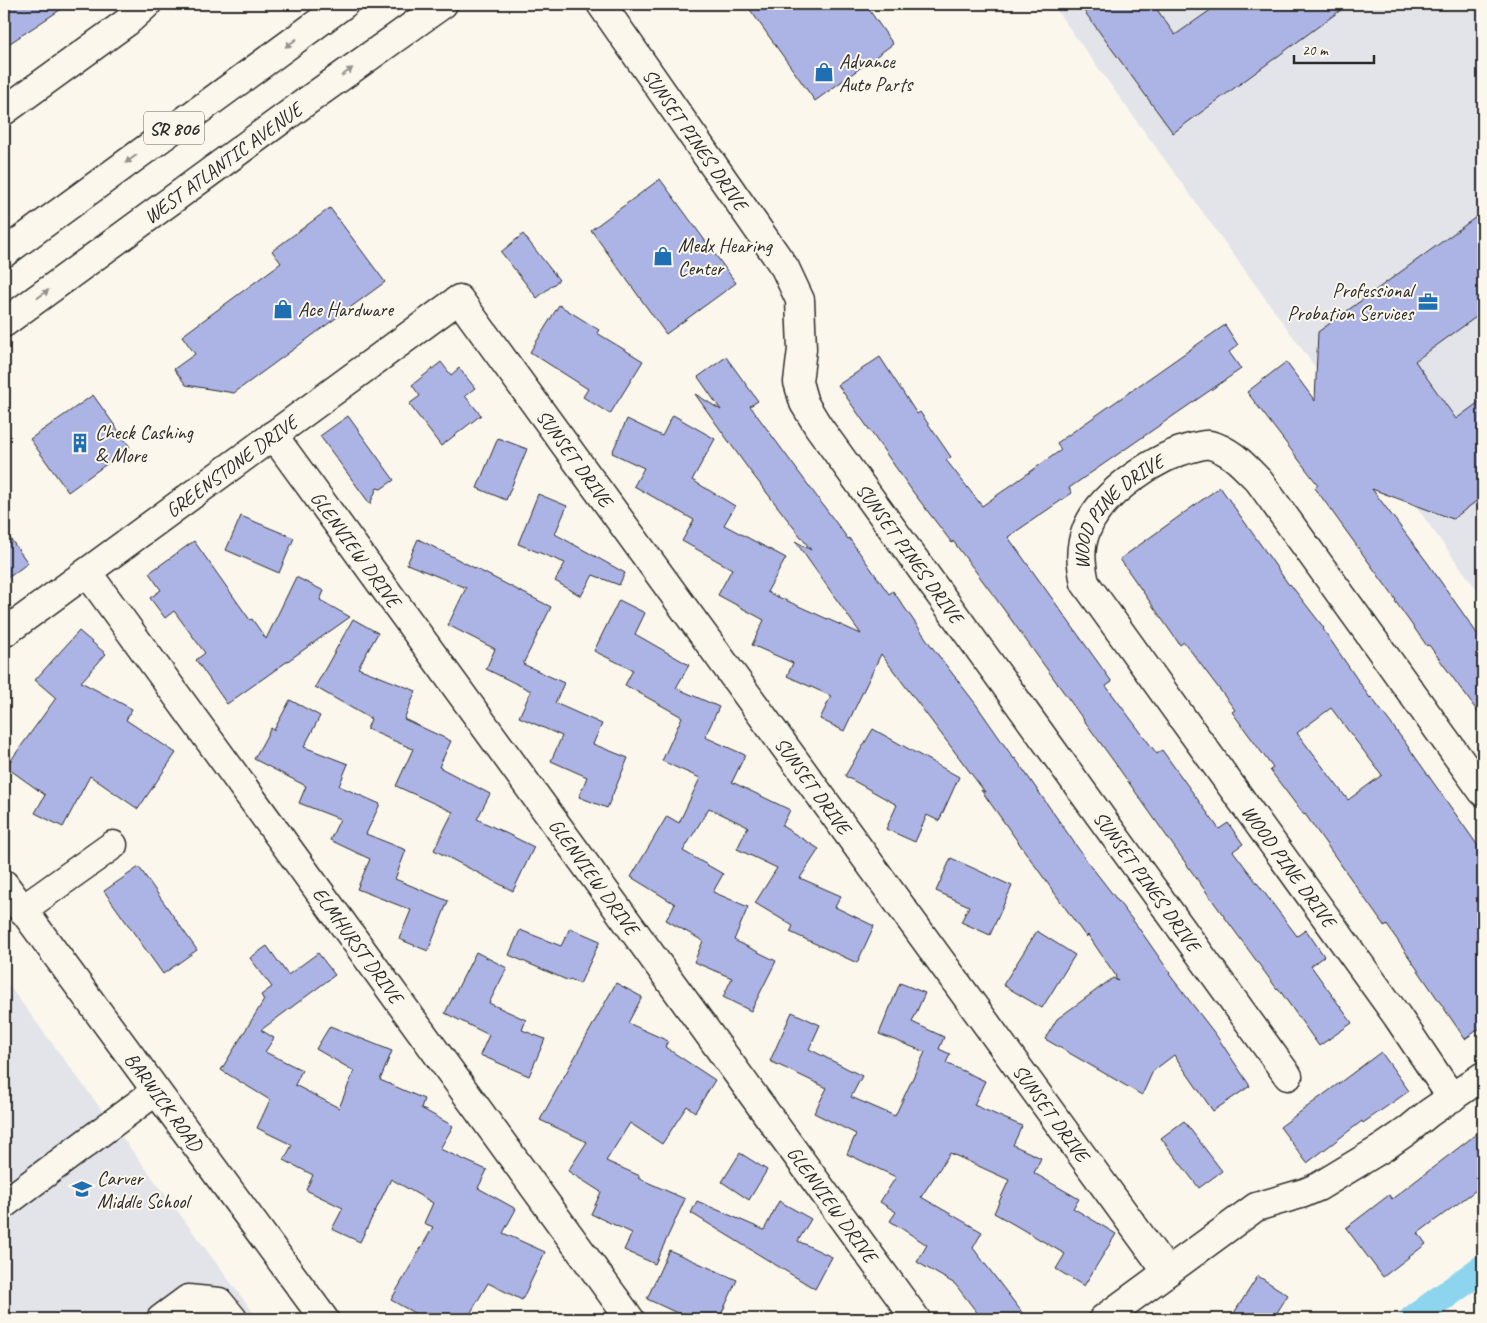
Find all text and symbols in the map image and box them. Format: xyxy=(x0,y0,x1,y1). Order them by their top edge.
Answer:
scale bar xyxy=(1294,32,1374,64)
one-way arrow xyxy=(284,38,298,48)
text: 20 m xyxy=(1302,41,1329,60)
place label: Advance Auto Parts xyxy=(839,49,914,97)
shop icon: Advance Auto Parts xyxy=(813,61,835,83)
street label: SUNSET PINES DRIVE xyxy=(637,64,755,218)
one-way arrow xyxy=(340,67,354,77)
street label: WEST ATLANTIC AVENUE xyxy=(139,95,309,229)
road number: SR 806 xyxy=(144,112,204,144)
one-way arrow xyxy=(125,154,138,164)
place label: Medx Hearing Center xyxy=(678,233,773,281)
shop icon: Medx Hearing Center xyxy=(652,245,674,267)
place label: Professional Probation Services xyxy=(1287,278,1417,326)
one-way arrow xyxy=(36,289,50,299)
office icon: Professional Probation Services xyxy=(1417,291,1439,313)
place label: Ace Hardware xyxy=(298,297,395,322)
shop icon: Ace Hardware xyxy=(272,298,294,320)
street label: SUNSET DRIVE xyxy=(531,405,619,514)
street label: GREENSTONE DRIVE xyxy=(161,408,305,523)
place label: Check Cashing & More xyxy=(95,420,194,468)
building icon: Check Cashing & More xyxy=(69,432,91,454)
street label: WOOD PINE DRIVE xyxy=(1069,447,1171,570)
street label: SUNSET PINES DRIVE xyxy=(850,478,970,631)
street label: GLENVIEW DRIVE xyxy=(305,486,408,615)
street label: SUNSET DRIVE xyxy=(769,732,858,841)
street label: WOOD PINE DRIVE xyxy=(1236,800,1343,935)
street label: SUNSET PINES DRIVE xyxy=(1088,806,1208,959)
street label: GLENVIEW DRIVE xyxy=(543,814,646,942)
street label: ELMHURST DRIVE xyxy=(307,882,410,1011)
street label: BARWICK ROAD xyxy=(119,1047,209,1157)
street label: SUNSET DRIVE xyxy=(1007,1060,1096,1169)
street label: GLENVIEW DRIVE xyxy=(781,1141,884,1270)
place label: Carver Middle School xyxy=(97,1166,192,1214)
school or university icon: Carver Middle School xyxy=(71,1178,93,1200)

